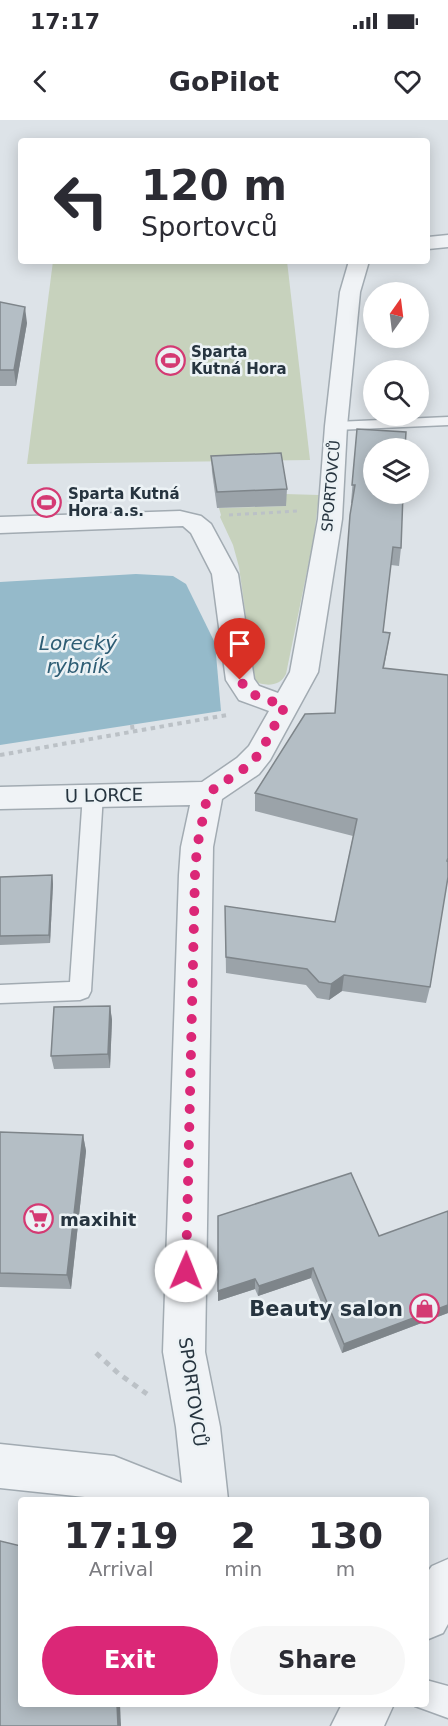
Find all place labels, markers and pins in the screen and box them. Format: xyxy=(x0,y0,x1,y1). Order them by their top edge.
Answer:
place label: Sparta Kutná Hora xyxy=(191,343,287,378)
sports icon: Sparta Kutná Hora xyxy=(154,345,186,377)
place label: Sparta Kutná Hora a.s. xyxy=(68,485,180,520)
sports icon: Sparta Kutná Hora a.s. xyxy=(31,487,63,519)
pin xyxy=(214,618,265,680)
supermarket icon: maxihit xyxy=(23,1203,55,1235)
place label: maxihit xyxy=(60,1209,137,1230)
shop icon: Beauty salon xyxy=(408,1293,440,1325)
place label: Beauty salon xyxy=(249,1297,403,1321)

